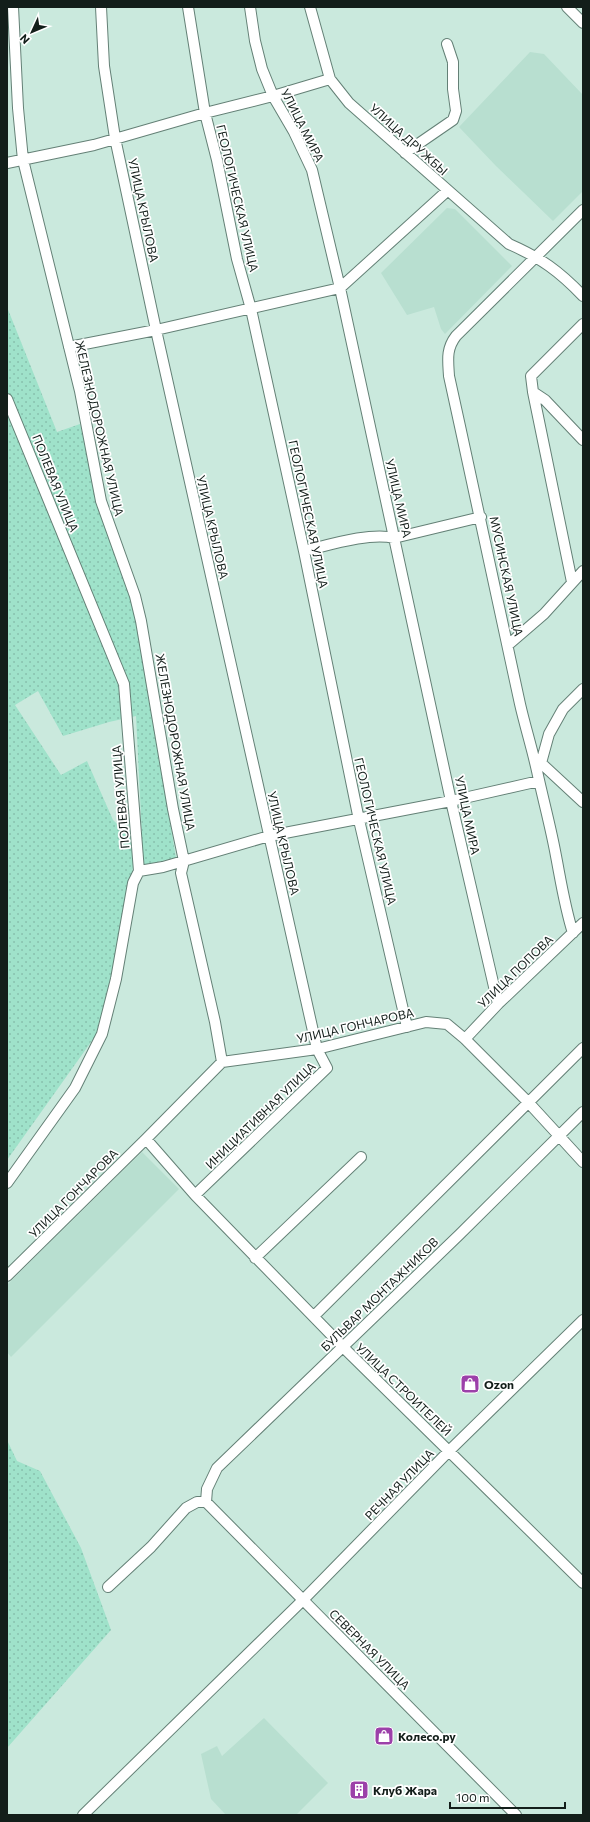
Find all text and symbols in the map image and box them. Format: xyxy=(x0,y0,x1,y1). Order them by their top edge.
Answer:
north arrow xyxy=(12,12,52,52)
text: N xyxy=(17,32,32,47)
street label: УЛИЦА МИРА xyxy=(278,86,328,164)
street label: УЛИЦА ДРУЖБЫ xyxy=(367,100,451,178)
street label: ГЕОЛОГИЧЕСКАЯ УЛИЦА xyxy=(214,123,262,273)
street label: УЛИЦА КРЫЛОВА xyxy=(126,157,162,263)
street label: ЖЕЛЕЗНОДОРОЖНАЯ УЛИЦА xyxy=(73,339,127,517)
street label: ПОЛЕВАЯ УЛИЦА xyxy=(30,432,82,534)
street label: ГЕОЛОГИЧЕСКАЯ УЛИЦА xyxy=(286,439,332,589)
street label: УЛИЦА МИРА xyxy=(383,457,415,539)
street label: УЛИЦА КРЫЛОВА xyxy=(194,474,232,580)
street label: МУСИНСКАЯ УЛИЦА xyxy=(487,515,527,637)
street label: ЖЕЛЕЗНОДОРОЖНАЯ УЛИЦА xyxy=(153,652,199,832)
street label: ПОЛЕВАЯ УЛИЦА xyxy=(109,745,131,849)
street label: ГЕОЛОГИЧЕСКАЯ УЛИЦА xyxy=(352,756,400,906)
street label: УЛИЦА МИРА xyxy=(453,774,483,856)
street label: УЛИЦА КРЫЛОВА xyxy=(265,790,303,896)
street label: УЛИЦА ПОПОВА xyxy=(475,932,555,1010)
street label: УЛИЦА ГОНЧАРОВА xyxy=(295,1005,415,1045)
street label: ИНИЦИАТИВНАЯ УЛИЦА xyxy=(202,1059,318,1171)
street label: УЛИЦА ГОНЧАРОВА xyxy=(26,1146,120,1240)
street label: БУЛЬВАР МОНТАЖНИКОВ xyxy=(318,1234,441,1354)
street label: УЛИЦА СТРОИТЕЛЕЙ xyxy=(353,1340,455,1438)
shop icon: Ozon xyxy=(459,1373,481,1395)
place label: Ozon xyxy=(484,1377,514,1391)
street label: РЕЧНАЯ УЛИЦА xyxy=(362,1446,436,1522)
street label: СЕВЕРНАЯ УЛИЦА xyxy=(327,1606,413,1692)
shop icon: Колесо.ру xyxy=(373,1725,395,1747)
place label: Колесо.ру xyxy=(398,1729,456,1743)
building icon: Клуб Жара xyxy=(348,1779,370,1801)
place label: Клуб Жара xyxy=(373,1783,437,1797)
scale bar xyxy=(450,1784,565,1810)
text: 100 m xyxy=(456,1790,490,1804)

